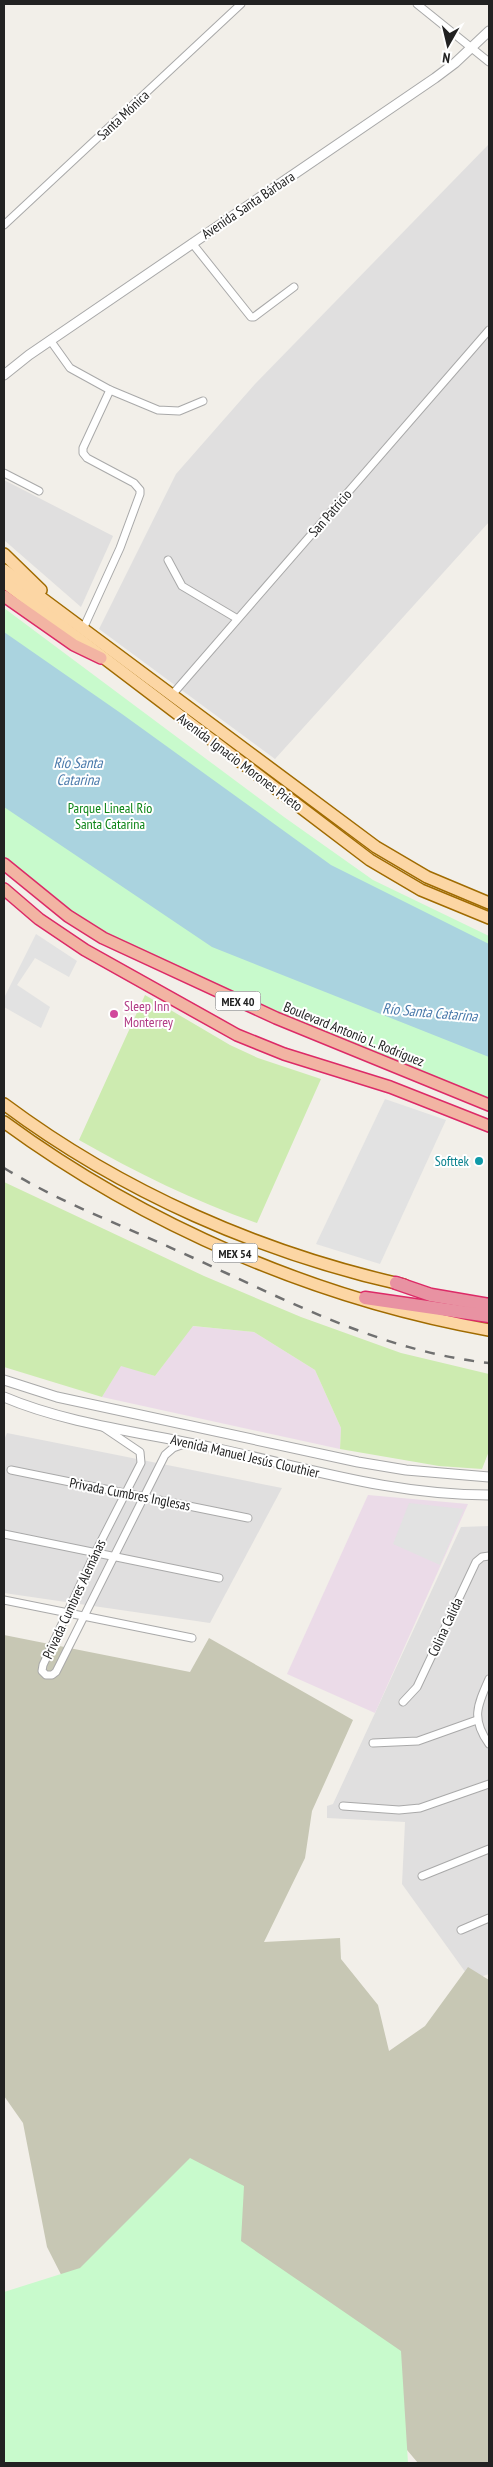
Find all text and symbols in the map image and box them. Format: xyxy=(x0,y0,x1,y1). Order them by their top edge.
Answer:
north arrow xyxy=(423,20,473,70)
text: N xyxy=(441,48,451,67)
street label: Santa Mónica xyxy=(93,86,153,144)
street label: Avenida Santa Bárbara xyxy=(198,167,298,243)
street label: San Patricio xyxy=(304,486,356,540)
street label: Avenida Ignacio Morones Prieto xyxy=(174,709,306,815)
water label: Río Santa Catarina xyxy=(53,753,104,789)
park label: Parque Lineal Río Santa Catarina xyxy=(68,799,152,833)
road number: MEX 40 xyxy=(216,991,260,1010)
place label: Sleep Inn Monterrey xyxy=(124,997,174,1031)
street label: Boulevard Antonio L. Rodríguez xyxy=(281,998,427,1070)
water label: Río Santa Catarina xyxy=(382,998,479,1026)
marker: Sleep Inn Monterrey xyxy=(108,1008,120,1020)
place label: Softtek xyxy=(435,1152,470,1170)
marker: Softtek xyxy=(473,1155,485,1167)
road number: MEX 54 xyxy=(212,1244,258,1262)
street label: Avenida Manuel Jesús Clouthier xyxy=(169,1430,321,1482)
street label: Privada Cumbres Inglesas xyxy=(68,1473,192,1515)
street label: Privada Cumbres Alemánas xyxy=(38,1536,110,1662)
street label: Colina Calida xyxy=(424,1595,466,1659)

